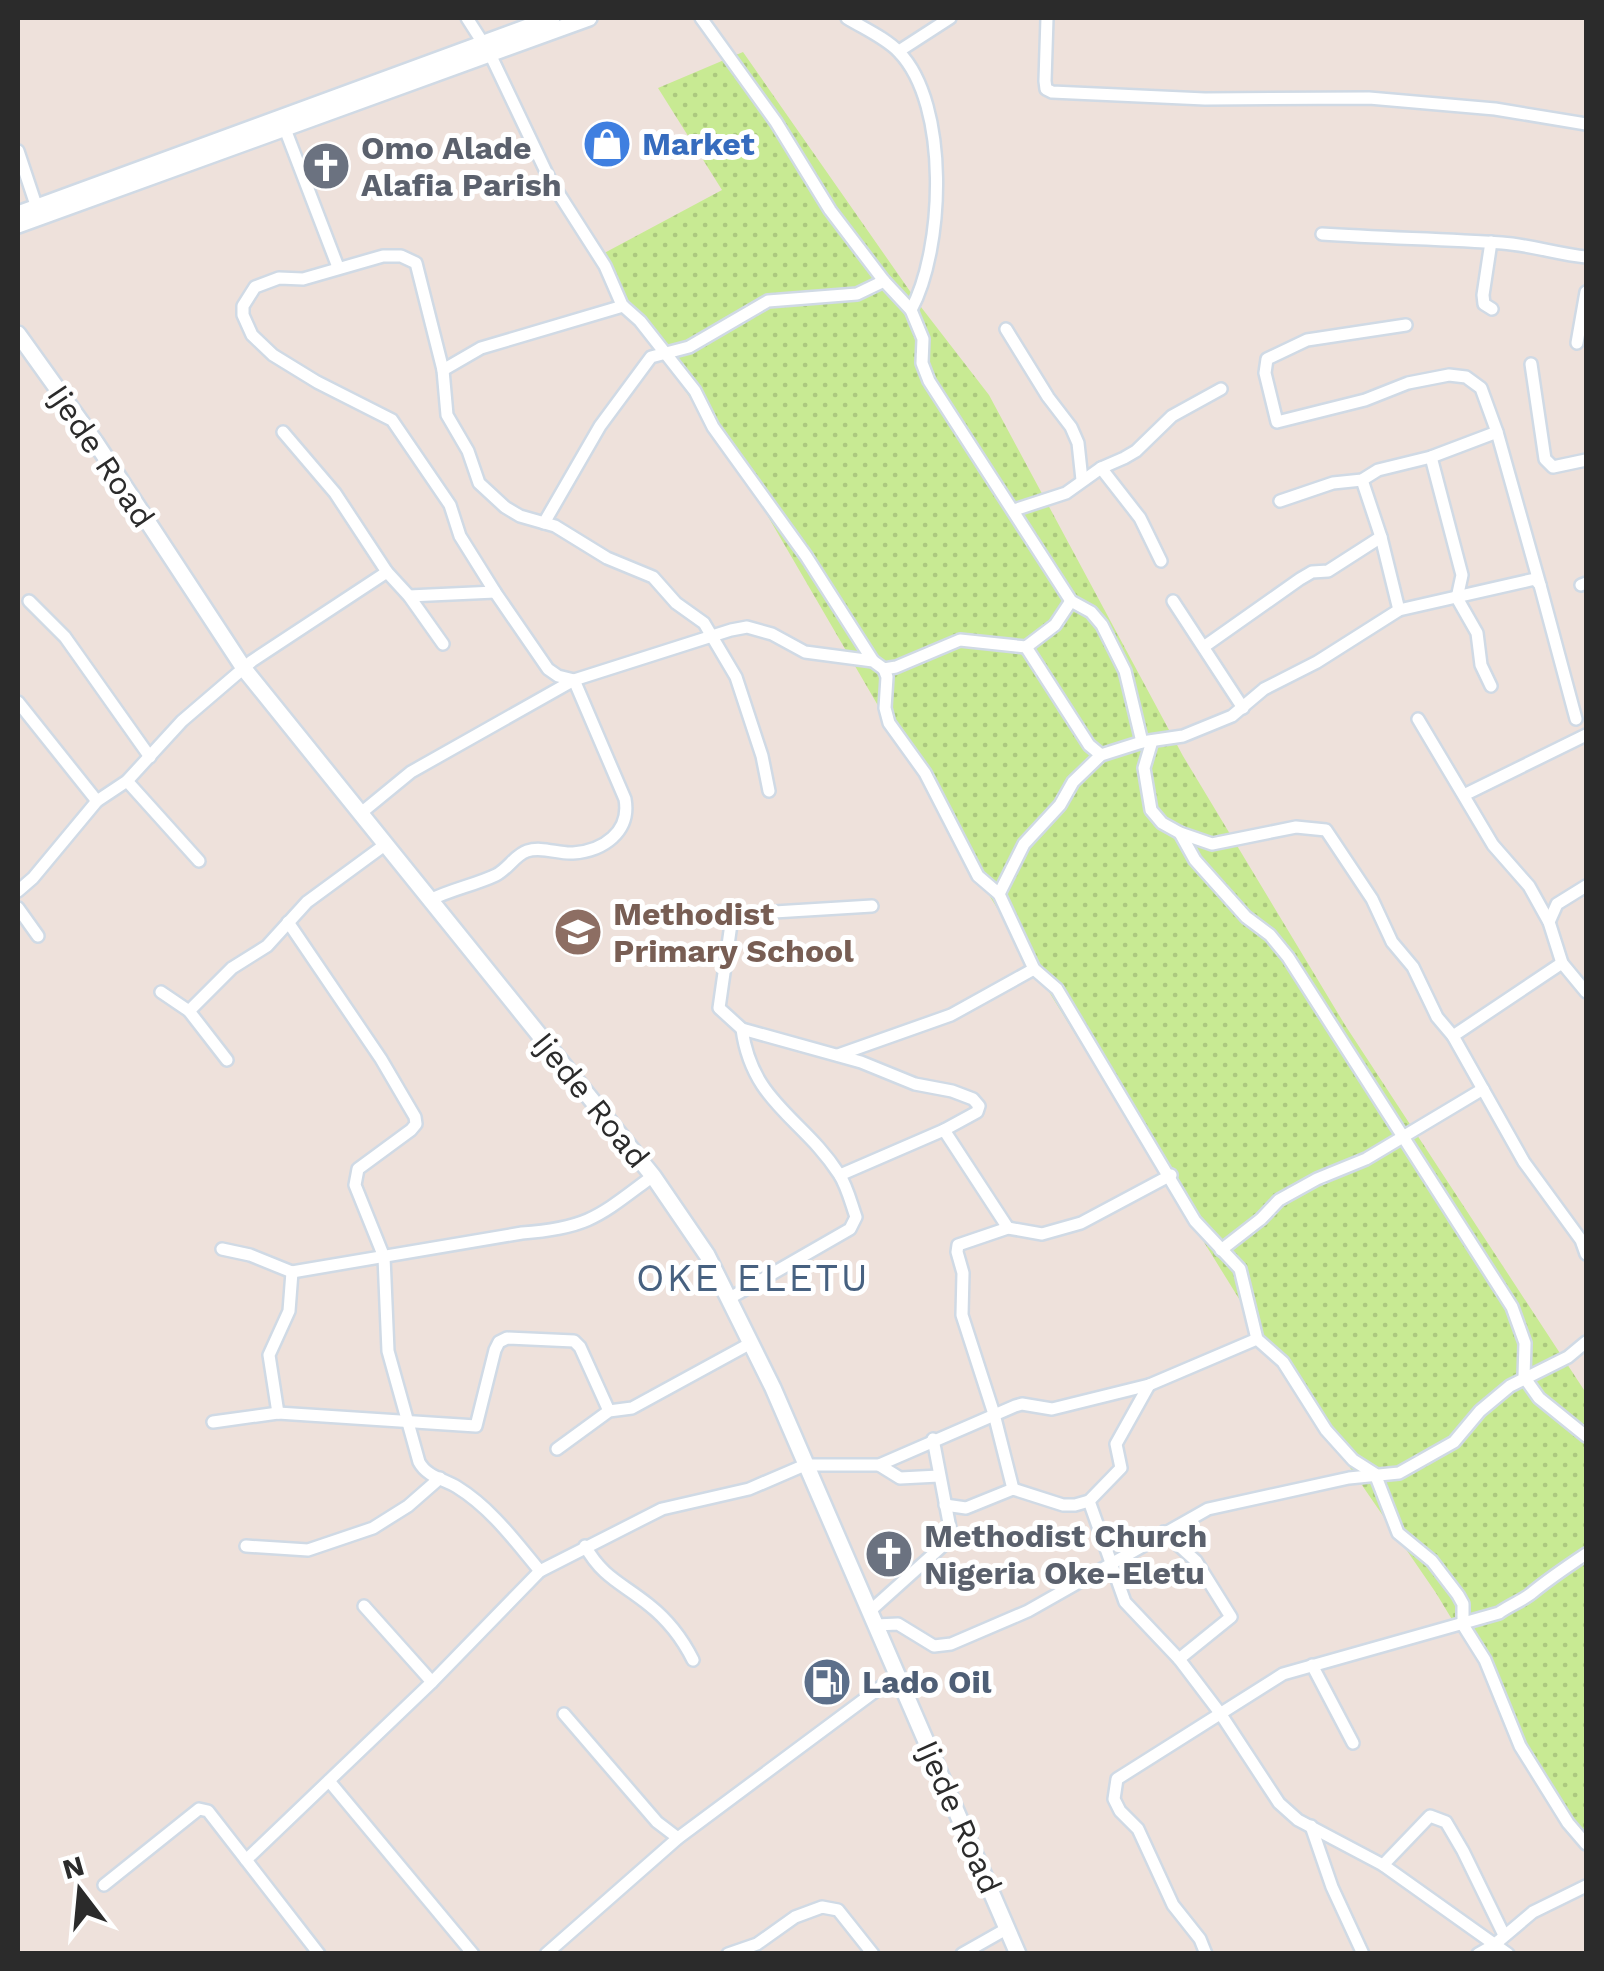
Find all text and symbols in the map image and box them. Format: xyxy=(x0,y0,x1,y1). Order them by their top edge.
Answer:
shop icon: Market xyxy=(581,118,633,170)
place label: Market xyxy=(642,125,755,163)
place label: Omo Alade Alafia Parish xyxy=(361,129,562,204)
church icon: Omo Alade Alafia Parish xyxy=(300,140,352,192)
street label: Ijede Road xyxy=(39,377,163,535)
place label: Methodist Primary School xyxy=(613,895,854,970)
school or university icon: Methodist Primary School xyxy=(552,906,604,958)
street label: Ijede Road xyxy=(525,1024,657,1176)
district label: OKE ELETU xyxy=(636,1256,870,1300)
place label: Methodist Church Nigeria Oke-Eletu xyxy=(924,1517,1207,1592)
church icon: Methodist Church Nigeria Oke-Eletu xyxy=(863,1528,915,1580)
fuel station icon: Lado Oil xyxy=(801,1656,853,1708)
place label: Lado Oil xyxy=(862,1663,992,1701)
street label: Ijede Road xyxy=(908,1734,1010,1900)
north arrow xyxy=(30,1841,130,1941)
text: N xyxy=(59,1849,88,1886)

